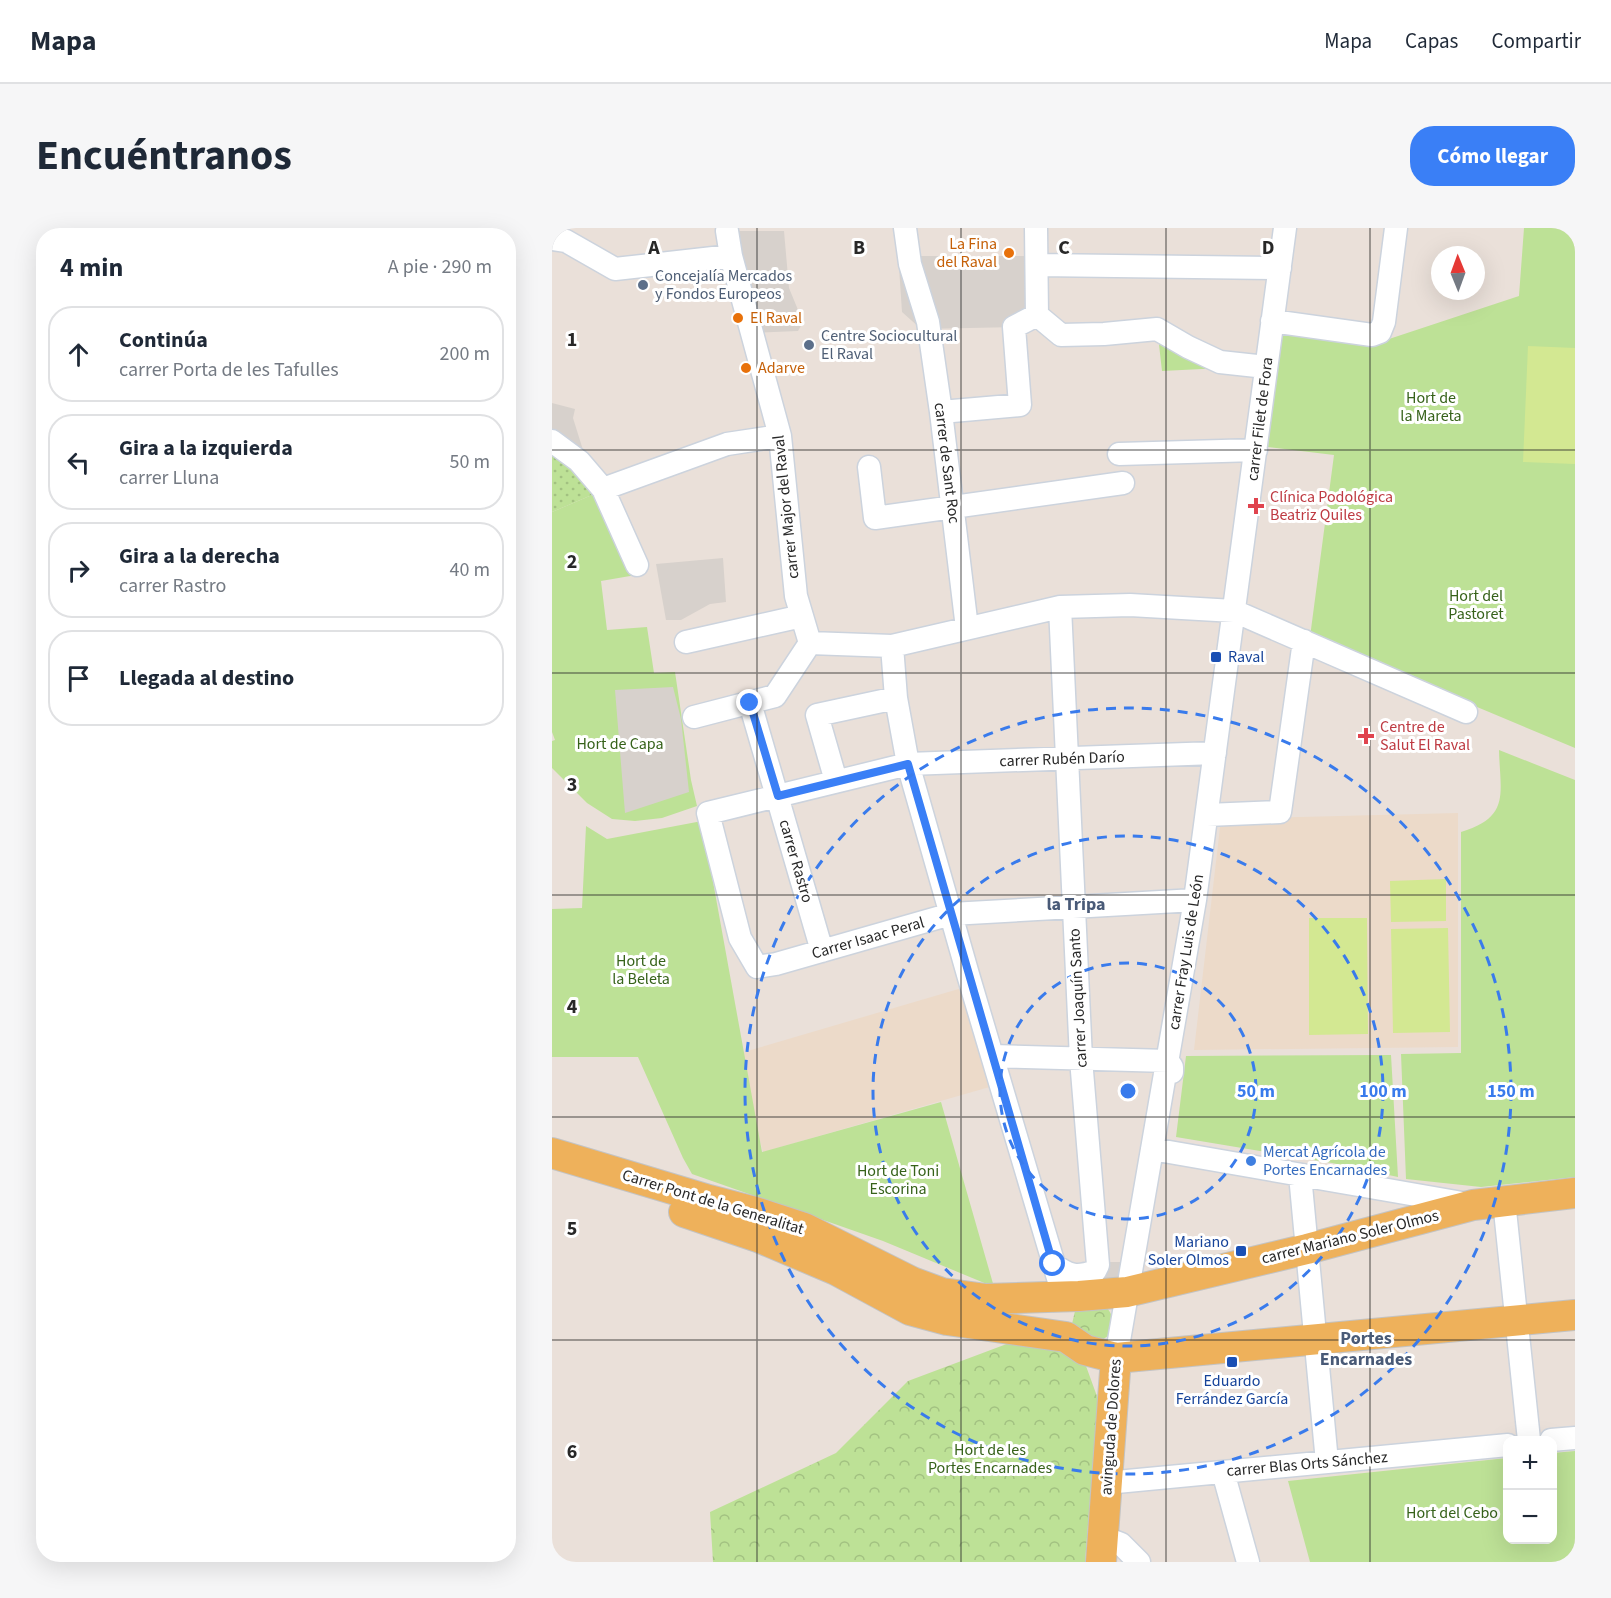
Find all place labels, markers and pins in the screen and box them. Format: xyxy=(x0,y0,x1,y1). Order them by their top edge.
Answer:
place label: La Fina del Raval xyxy=(936,233,997,273)
marker: La Fina del Raval xyxy=(1002,246,1016,260)
place label: Concejalía Mercados y Fondos Europeos xyxy=(655,265,792,305)
marker: Concejalía Mercados y Fondos Europeos xyxy=(636,278,650,292)
place label: El Raval xyxy=(750,307,802,329)
marker: El Raval xyxy=(731,311,745,325)
place label: Centre Sociocultural El Raval xyxy=(821,325,957,365)
marker: Centre Sociocultural El Raval xyxy=(802,338,816,352)
place label: Adarve xyxy=(758,357,805,379)
marker: Adarve xyxy=(739,361,753,375)
place label: Clínica Podológica Beatriz Quiles xyxy=(1270,486,1393,526)
marker: Clínica Podológica Beatriz Quiles xyxy=(1247,497,1265,515)
place label: Raval xyxy=(1228,646,1264,668)
marker: Raval xyxy=(1209,650,1223,664)
place label: Centre de Salut El Raval xyxy=(1380,716,1470,756)
marker: Centre de Salut El Raval xyxy=(1357,727,1375,745)
centre of rings xyxy=(1118,1081,1138,1101)
place label: Mercat Agrícola de Portes Encarnades xyxy=(1263,1141,1387,1181)
marker: Mercat Agrícola de Portes Encarnades xyxy=(1244,1154,1258,1168)
place label: Mariano Soler Olmos xyxy=(1148,1231,1229,1271)
marker: Mariano Soler Olmos xyxy=(1234,1244,1248,1258)
marker: Eduardo Ferrández García xyxy=(1225,1355,1239,1369)
place label: Eduardo Ferrández García xyxy=(1176,1370,1288,1410)

